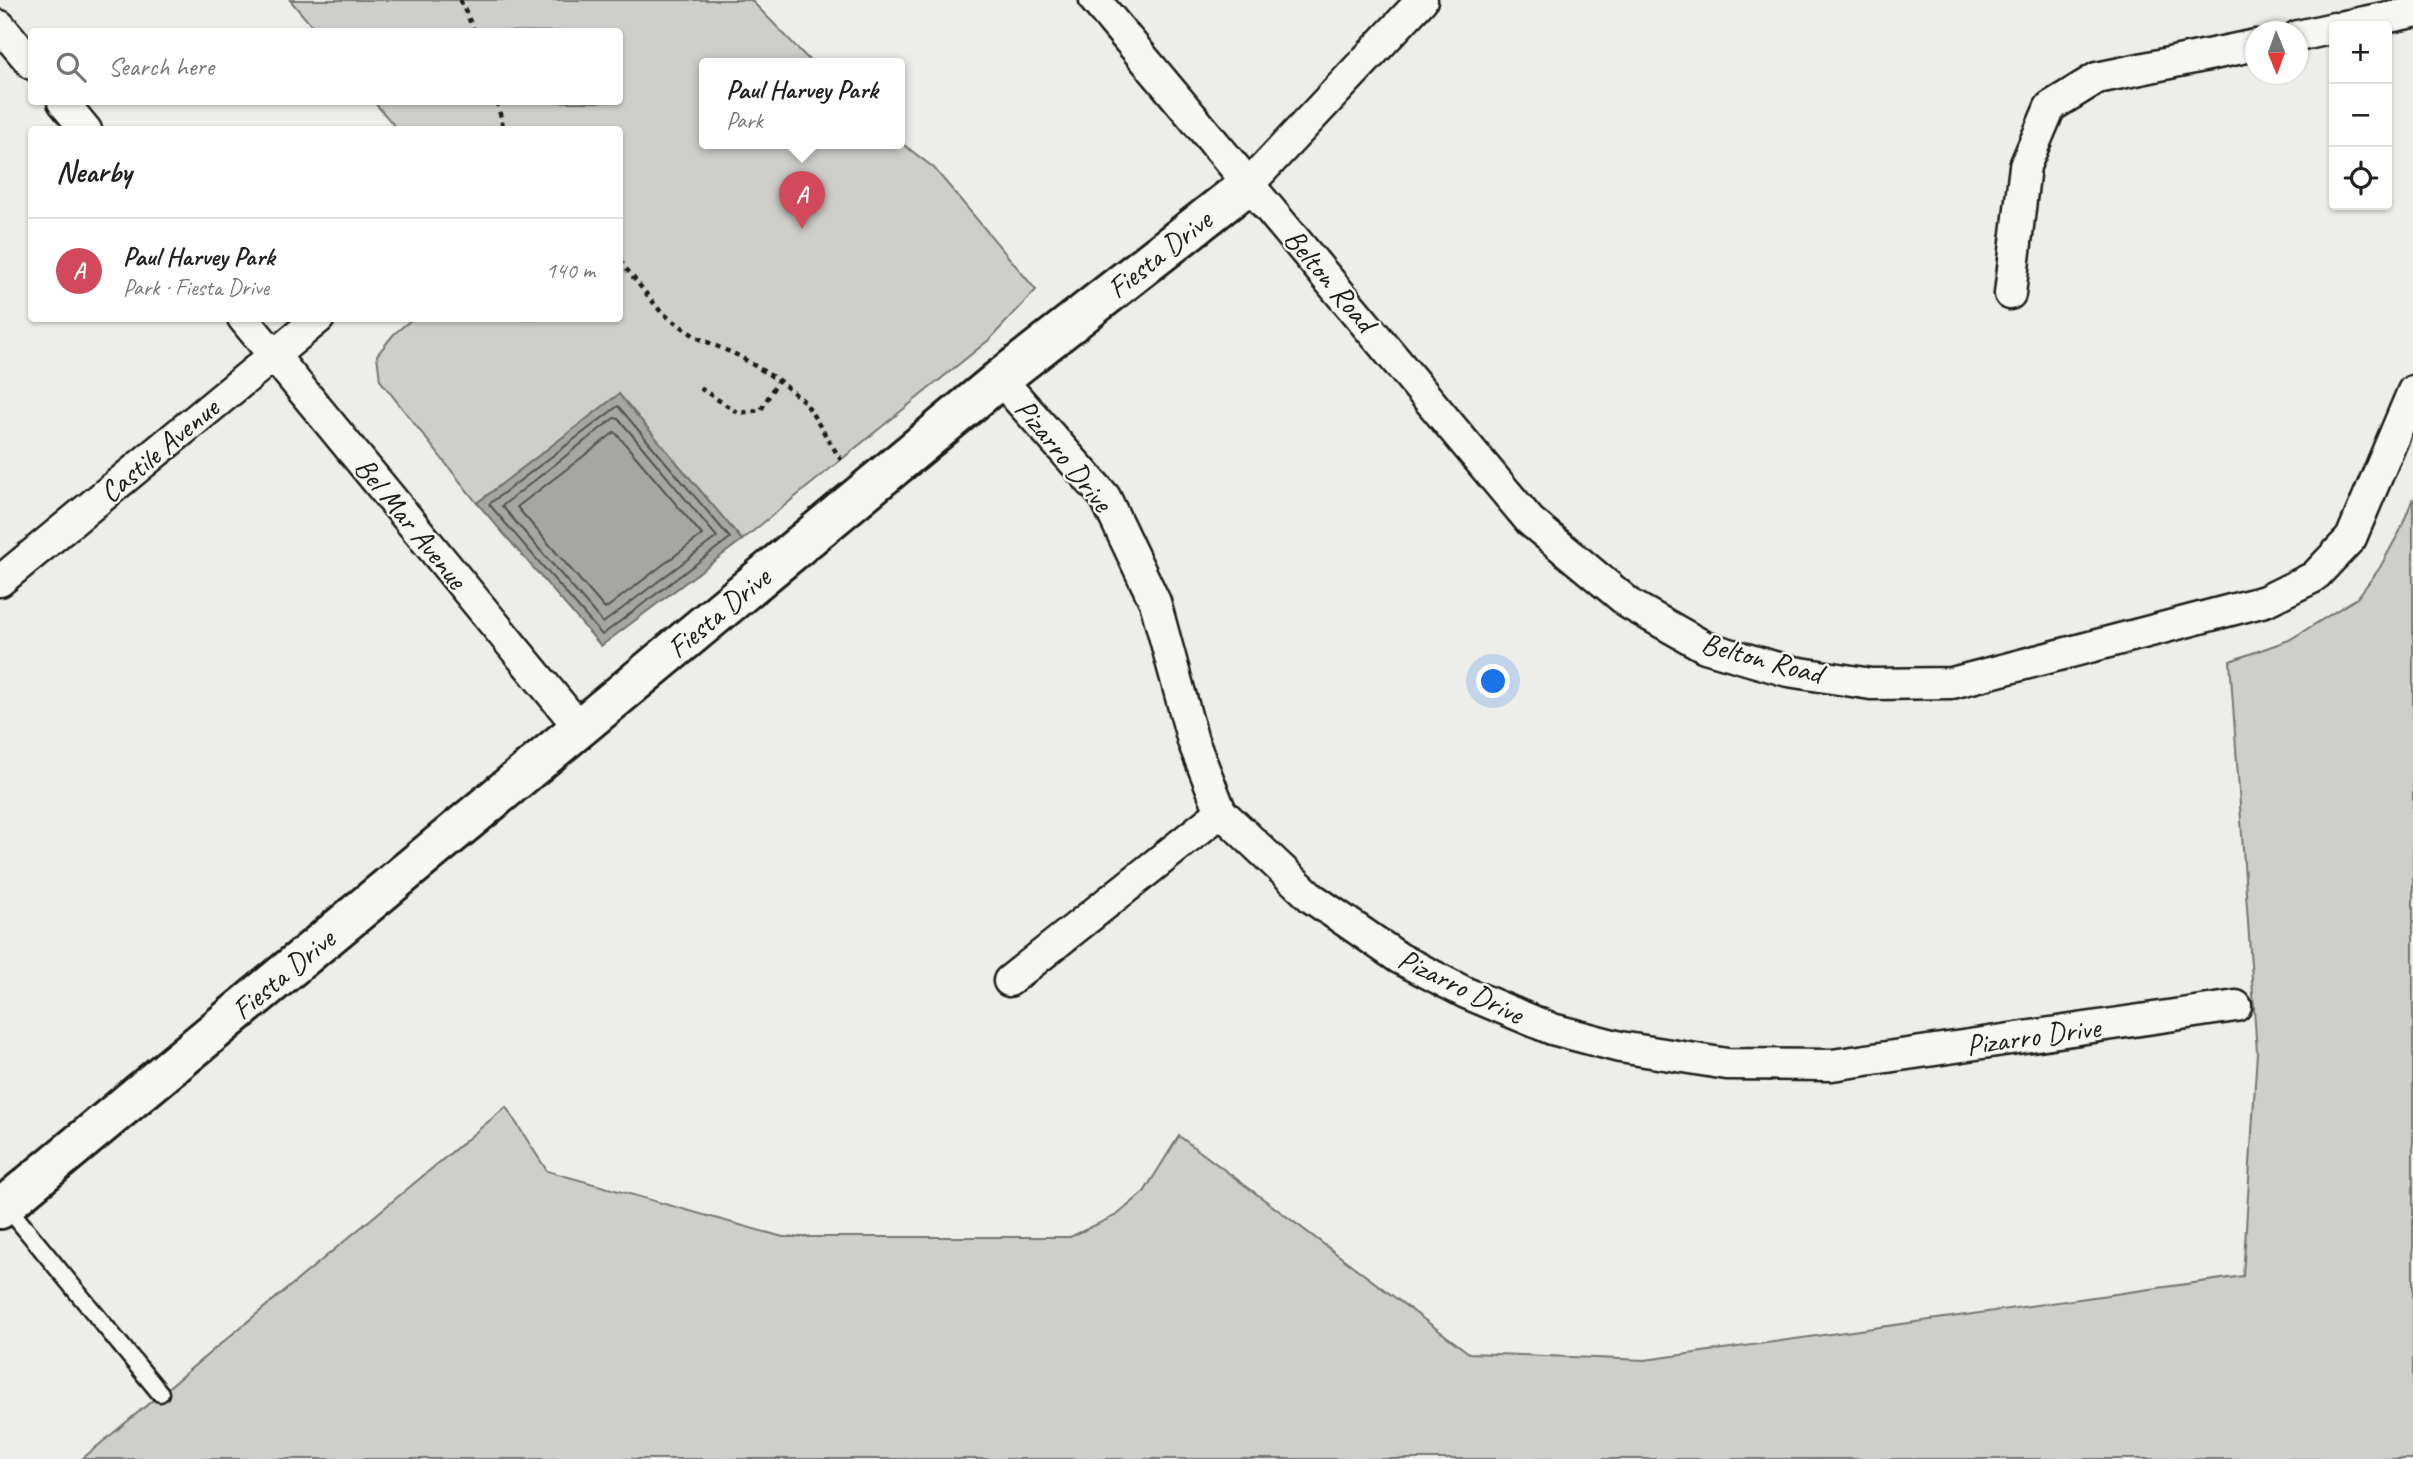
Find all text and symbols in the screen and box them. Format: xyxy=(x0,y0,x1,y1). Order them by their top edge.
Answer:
north arrow xyxy=(2245,21,2308,84)
map controls xyxy=(2329,21,2392,210)
button: + xyxy=(2329,21,2392,84)
search box xyxy=(28,28,623,105)
icon: search xyxy=(52,48,90,86)
text: Search here xyxy=(108,50,214,83)
popup xyxy=(699,58,905,149)
text: Paul Harvey Park xyxy=(726,73,878,106)
button: − xyxy=(2329,84,2392,147)
text: Park xyxy=(726,106,763,135)
button: locate xyxy=(2329,147,2392,210)
text: Nearby xyxy=(56,153,132,191)
pin: A xyxy=(779,171,825,229)
street label: Fiesta Drive xyxy=(1099,200,1221,307)
street label: Belton Road xyxy=(1276,221,1387,343)
text: Paul Harvey Park xyxy=(123,240,274,273)
text: A xyxy=(73,256,85,285)
text: 140 m xyxy=(546,256,595,285)
text: Park · Fiesta Drive xyxy=(123,273,269,302)
street label: Castile Avenue xyxy=(92,388,228,511)
street label: Pizarro Drive xyxy=(1007,391,1123,521)
street label: Bel Mar Avenue xyxy=(346,449,477,598)
street label: Fiesta Drive xyxy=(659,557,780,666)
street label: Belton Road xyxy=(1698,624,1831,693)
your location xyxy=(1476,664,1510,698)
street label: Fiesta Drive xyxy=(224,919,344,1028)
street label: Pizarro Drive xyxy=(1392,939,1532,1034)
street label: Pizarro Drive xyxy=(1964,1008,2105,1064)

